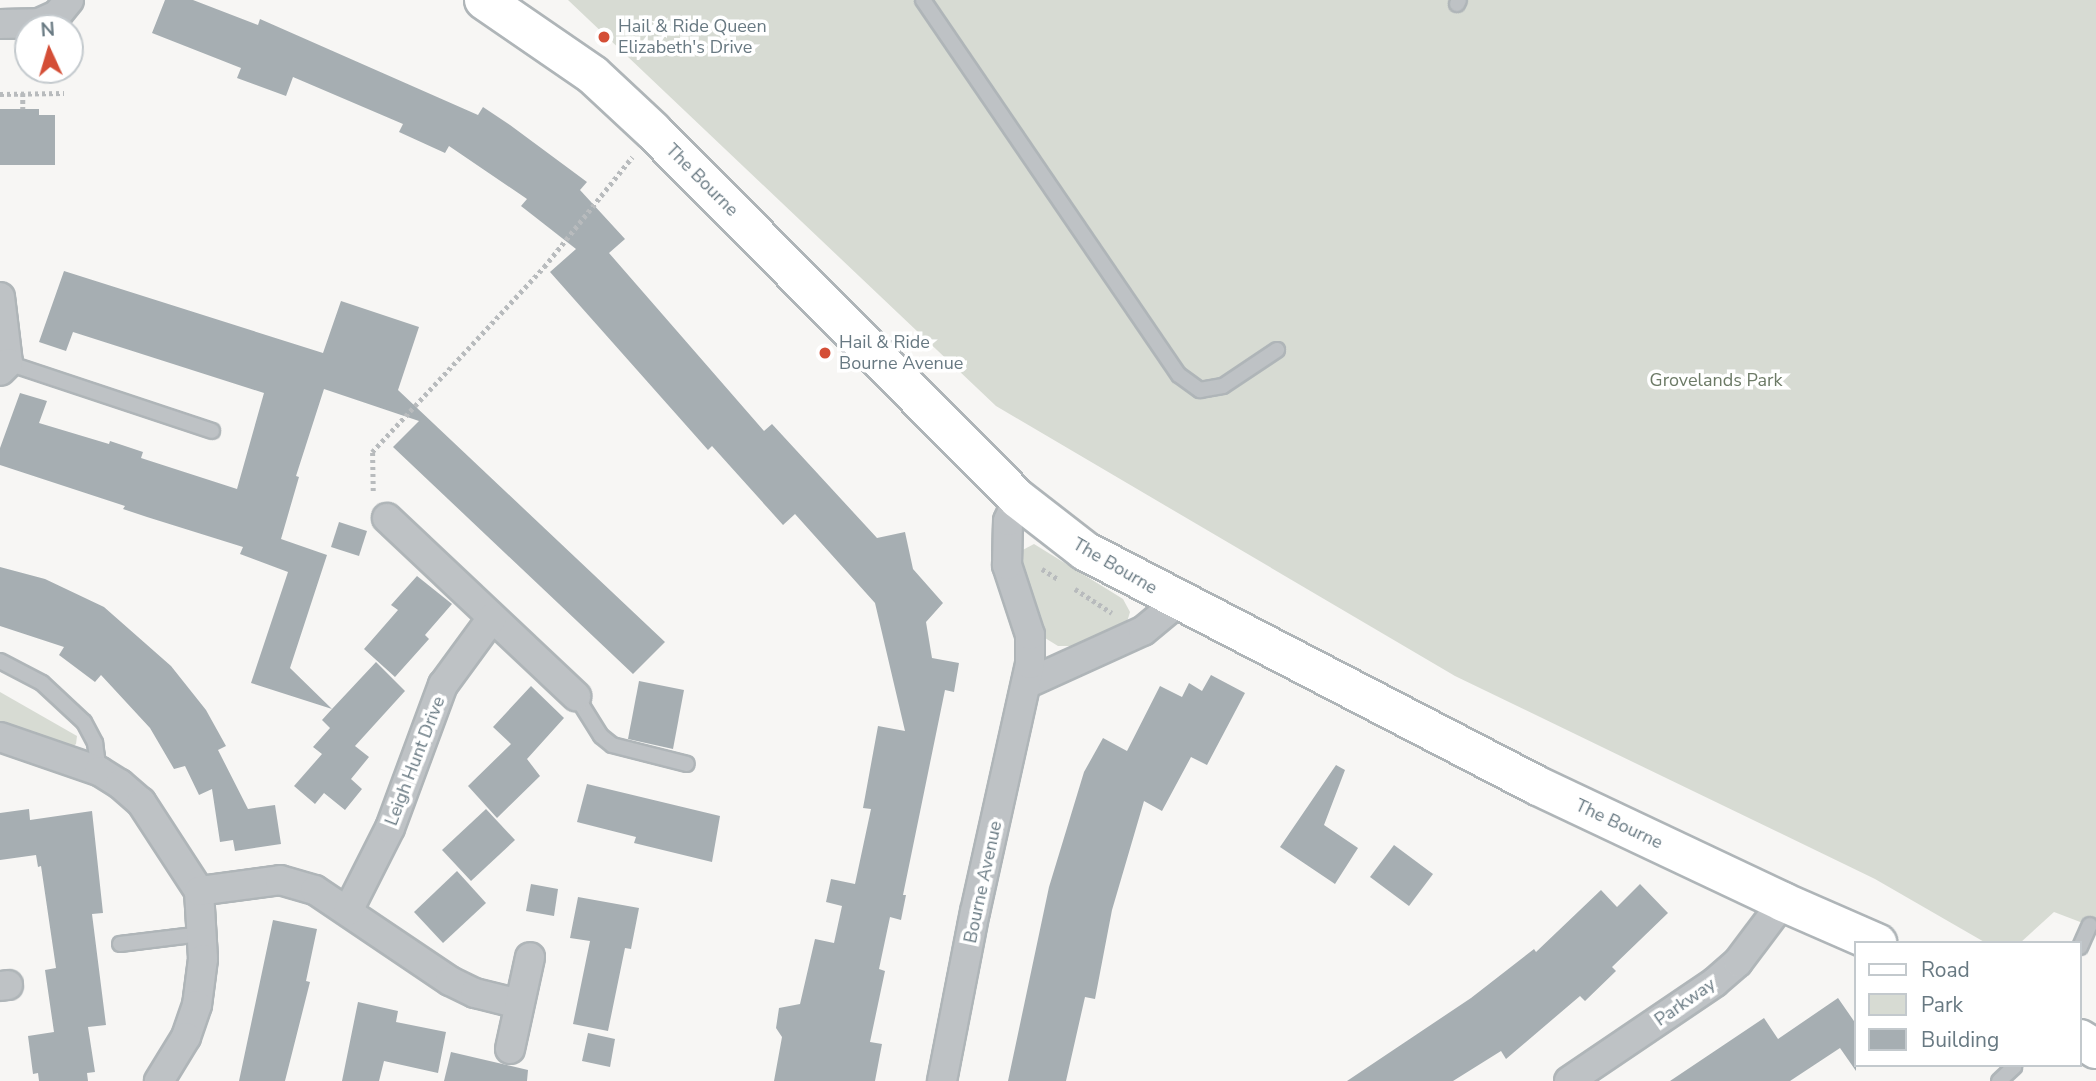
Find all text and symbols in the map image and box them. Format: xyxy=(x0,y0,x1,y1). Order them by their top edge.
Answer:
north arrow xyxy=(14,14,84,84)
place label: Hail & Ride Queen Elizabeth's Drive xyxy=(618,16,767,58)
text: N xyxy=(40,17,56,44)
marker: Hail & Ride Queen Elizabeth's Drive xyxy=(596,29,612,45)
street label: The Bourne xyxy=(661,139,743,221)
place label: Hail & Ride Bourne Avenue xyxy=(839,332,963,374)
marker: Hail & Ride Bourne Avenue xyxy=(817,345,833,361)
park label: Grovelands Park xyxy=(1650,369,1782,391)
street label: The Bourne xyxy=(1069,533,1161,599)
street label: Leigh Hunt Drive xyxy=(380,693,450,829)
street label: The Bourne xyxy=(1572,794,1666,854)
street label: Bourne Avenue xyxy=(960,819,1006,945)
legend xyxy=(1854,941,2082,1067)
text: Road xyxy=(1921,956,1970,984)
street label: Parkway xyxy=(1650,973,1720,1031)
text: Park xyxy=(1921,991,1963,1019)
text: Building xyxy=(1921,1026,1999,1054)

